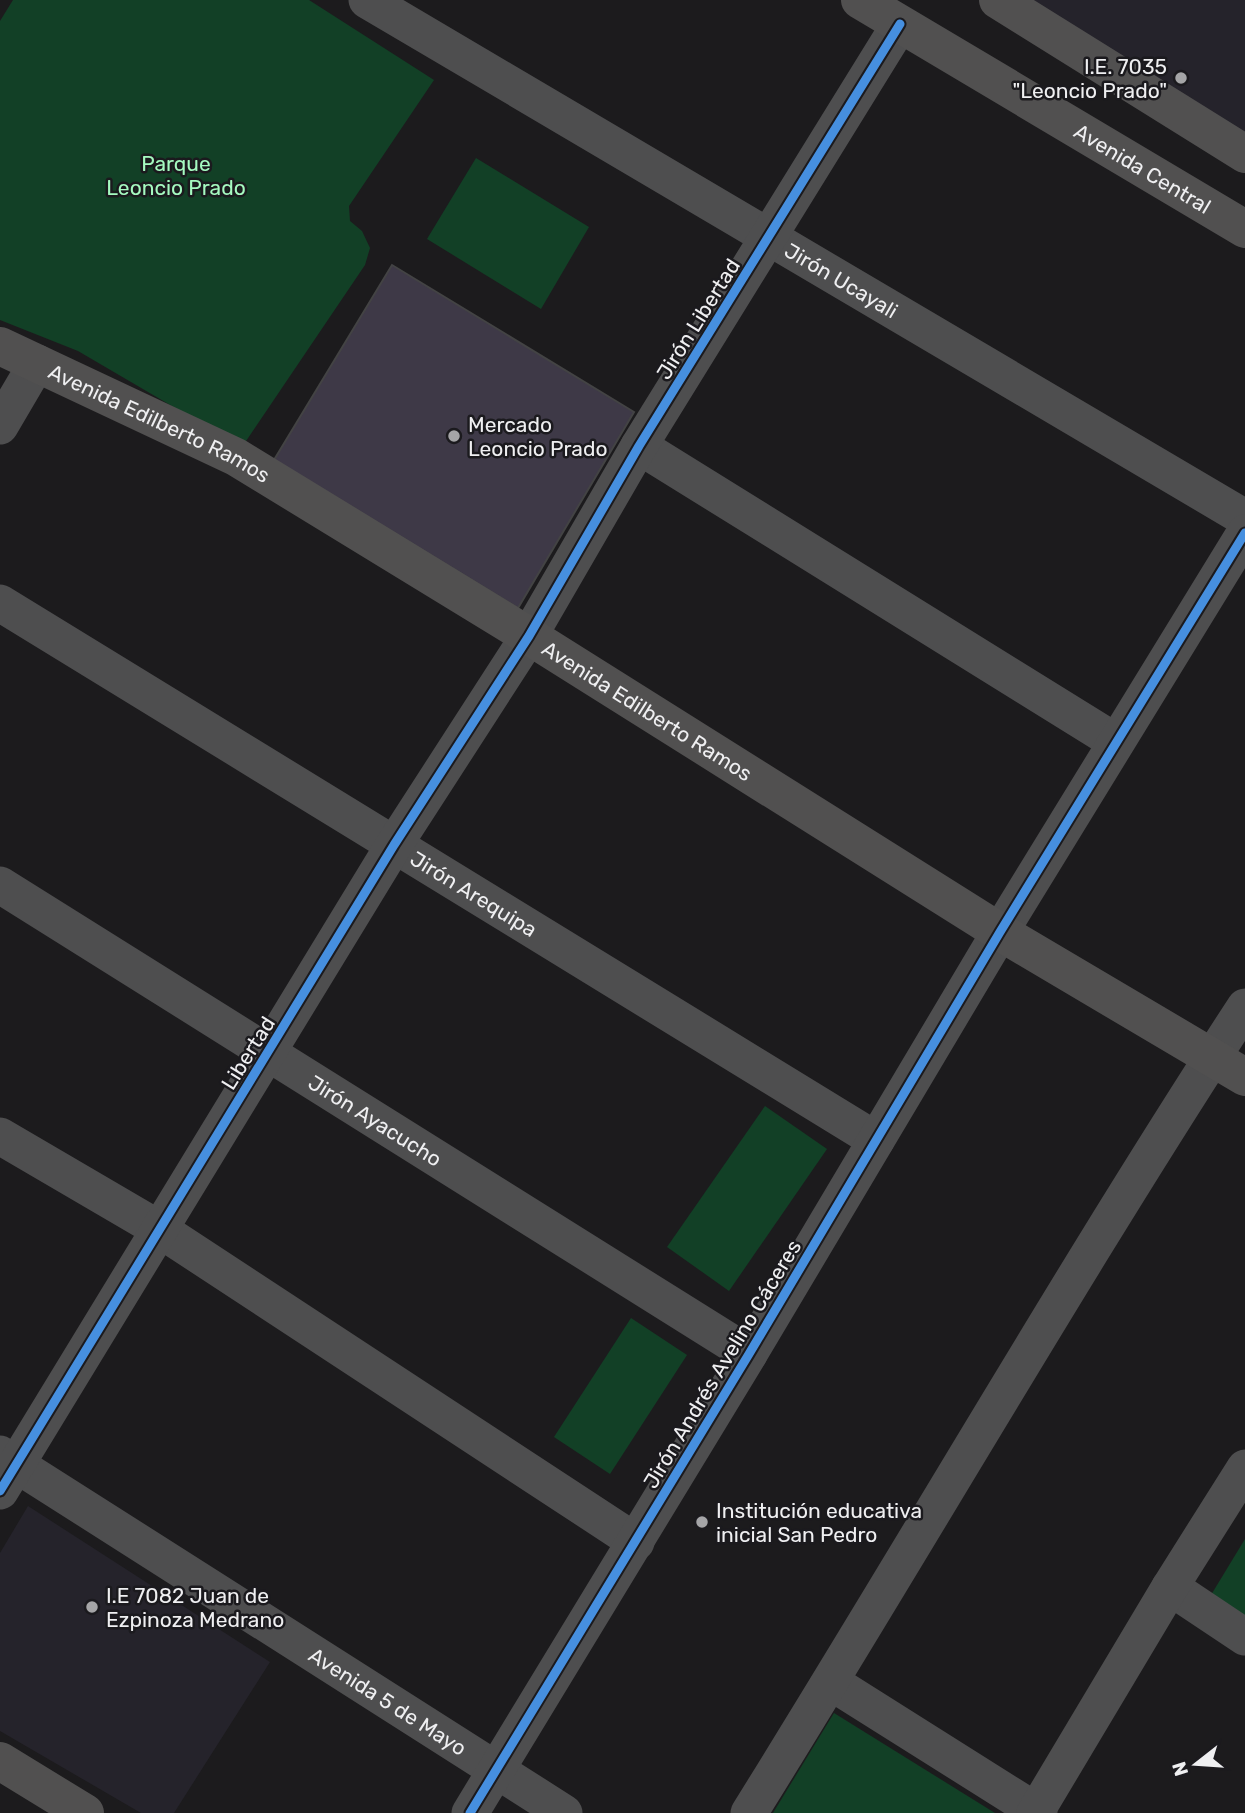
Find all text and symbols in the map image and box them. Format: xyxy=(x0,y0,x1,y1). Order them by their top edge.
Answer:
place label: I.E. 7035 "Leoncio Prado" xyxy=(1012,54,1167,103)
marker: I.E. 7035 "Leoncio Prado" xyxy=(1173,70,1189,86)
street label: Avenida Central xyxy=(1070,118,1216,218)
park label: Parque Leoncio Prado xyxy=(106,151,246,200)
street label: Jirón Ucayali xyxy=(781,237,903,323)
street label: Jirón Libertad xyxy=(651,254,745,384)
street label: Avenida Edilberto Ramos xyxy=(45,358,275,487)
place label: Mercado Leoncio Prado xyxy=(468,412,607,461)
marker: Mercado Leoncio Prado xyxy=(446,428,462,444)
street label: Avenida Edilberto Ramos xyxy=(538,635,757,786)
street label: Jirón Arequipa xyxy=(406,845,542,942)
street label: Libertad xyxy=(216,1012,280,1094)
street label: Jirón Ayacucho xyxy=(304,1069,447,1171)
street label: Jirón Andrés Avelino Cáceres xyxy=(638,1235,806,1493)
place label: Institución educativa inicial San Pedro xyxy=(716,1498,922,1547)
marker: Institución educativa inicial San Pedro xyxy=(694,1514,710,1530)
place label: I.E 7082 Juan de Ezpinoza Medrano xyxy=(106,1583,284,1632)
marker: I.E 7082 Juan de Ezpinoza Medrano xyxy=(84,1599,100,1615)
street label: Avenida 5 de Mayo xyxy=(305,1642,471,1760)
north arrow xyxy=(1161,1729,1231,1799)
text: N xyxy=(1167,1759,1193,1779)

